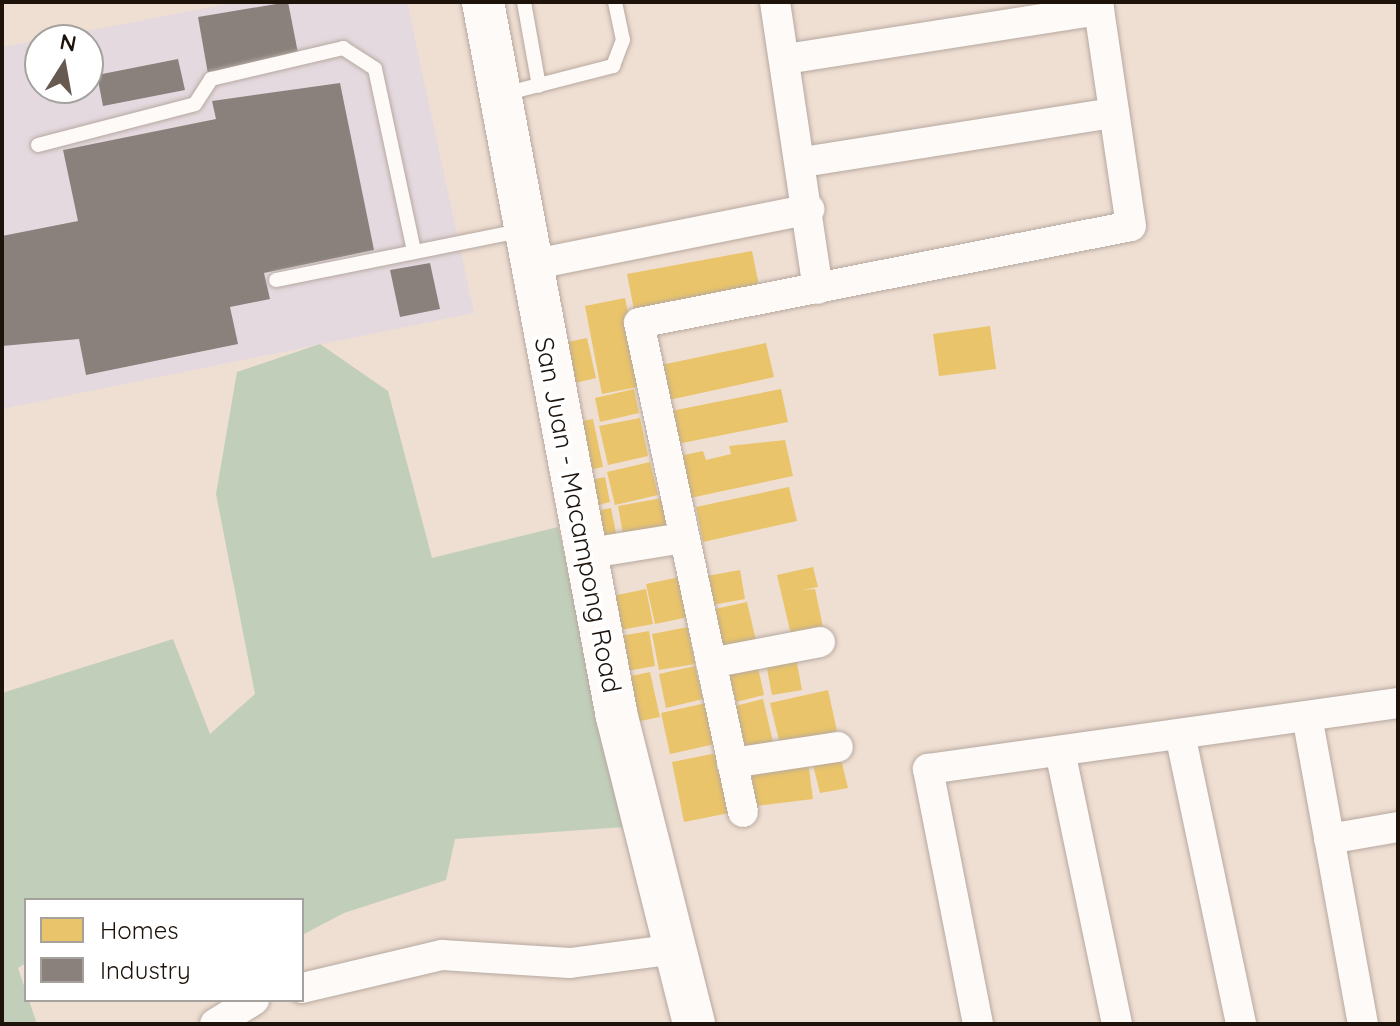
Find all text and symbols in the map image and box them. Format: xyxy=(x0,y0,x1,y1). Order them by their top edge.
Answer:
north arrow xyxy=(24,24,104,104)
text: N xyxy=(58,27,79,58)
street label: San Juan - Macampong Road xyxy=(528,334,628,696)
legend xyxy=(24,898,304,1002)
text: Homes xyxy=(100,915,178,945)
text: Industry xyxy=(100,955,191,985)

